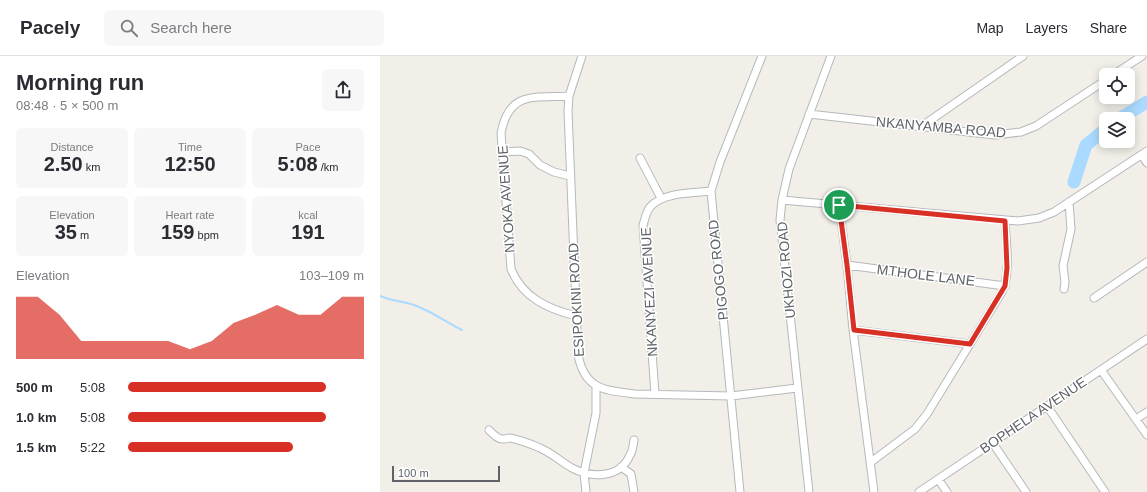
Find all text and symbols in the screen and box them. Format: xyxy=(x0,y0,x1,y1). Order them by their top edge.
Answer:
search box xyxy=(104,10,384,46)
text: Pacely xyxy=(20,17,80,38)
icon: search xyxy=(118,17,140,39)
text: Search here xyxy=(150,19,232,36)
text: Map xyxy=(976,20,1004,36)
text: Layers xyxy=(1026,20,1068,36)
text: Share xyxy=(1090,20,1127,36)
map controls xyxy=(1099,68,1135,148)
button: locate xyxy=(1099,68,1135,104)
button: share xyxy=(322,69,364,111)
text: Morning run xyxy=(16,70,144,95)
text: 08:48 · 5 × 500 m xyxy=(16,98,118,113)
button: layers xyxy=(1099,112,1135,148)
street label: NKANYAMBA ROAD xyxy=(875,113,1007,141)
text: Distance xyxy=(51,141,93,153)
text: Time xyxy=(178,141,202,153)
text: Pace xyxy=(295,141,321,153)
street label: NYOKA AVENUE xyxy=(494,145,518,253)
text: 2.50 xyxy=(44,153,83,175)
text: 12:50 xyxy=(164,153,216,175)
text: 5:08 xyxy=(278,153,318,175)
text: km xyxy=(83,161,100,173)
text: /km xyxy=(318,161,338,173)
pin xyxy=(822,188,856,222)
icon: arrive xyxy=(828,194,850,216)
text: Elevation xyxy=(49,209,95,221)
text: Heart rate xyxy=(166,209,214,221)
text: kcal xyxy=(298,209,318,221)
street label: PIGOGO ROAD xyxy=(705,219,731,321)
text: 35 xyxy=(55,221,77,243)
text: 159 xyxy=(161,221,194,243)
text: 191 xyxy=(291,221,325,243)
street label: UKHOZI ROAD xyxy=(774,221,798,319)
street label: NKANYEZI AVENUE xyxy=(638,227,660,357)
text: m xyxy=(77,229,89,241)
text: bpm xyxy=(194,229,219,241)
street label: ESIPOKINI ROAD xyxy=(565,242,587,358)
street label: MTHOLE LANE xyxy=(876,261,976,289)
text: Elevation xyxy=(16,268,69,283)
text: 103–109 m xyxy=(299,268,364,283)
street label: BOPHELA AVENUE xyxy=(977,373,1089,457)
text: 500 m xyxy=(16,380,53,395)
text: 5:08 xyxy=(80,380,105,395)
text: 1.0 km xyxy=(16,410,56,425)
text: 5:08 xyxy=(80,410,105,425)
text: 1.5 km xyxy=(16,440,56,455)
text: 5:22 xyxy=(80,440,105,455)
scale bar xyxy=(392,464,500,483)
text: 100 m xyxy=(398,467,429,479)

